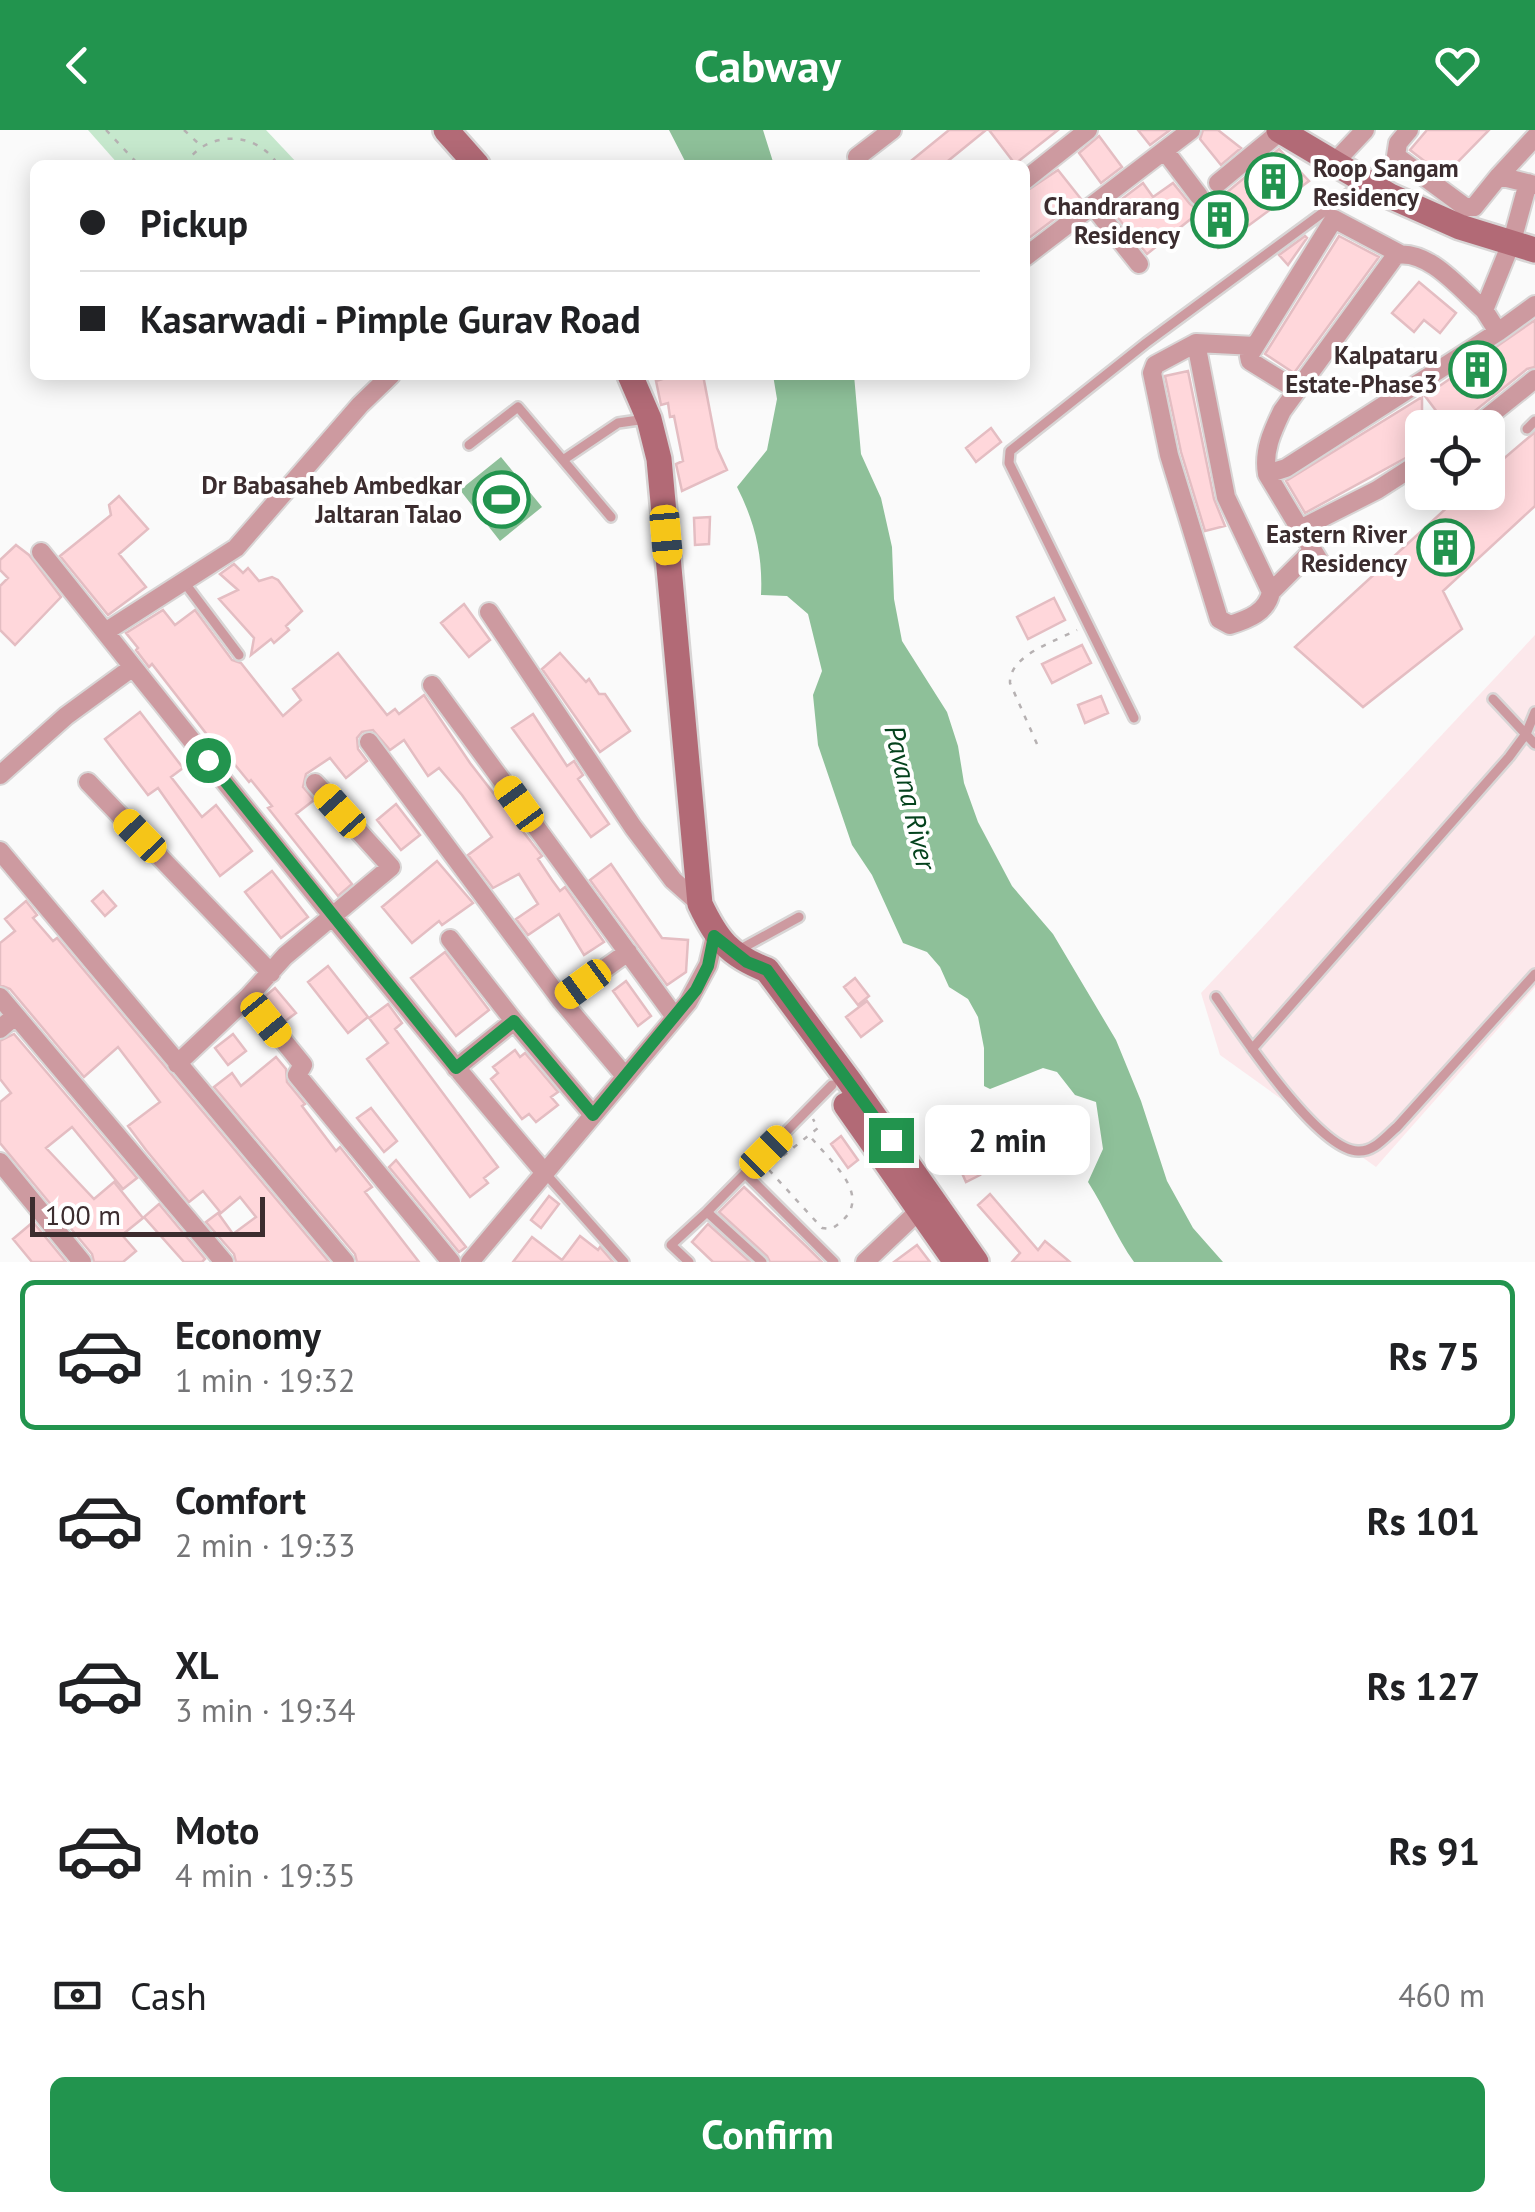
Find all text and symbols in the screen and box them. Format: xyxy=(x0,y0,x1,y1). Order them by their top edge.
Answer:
text: Cabway xyxy=(694,36,841,94)
icon: back xyxy=(50,38,105,93)
icon: heart xyxy=(1430,38,1485,93)
building icon: Roop Sangam Residency xyxy=(1244,152,1304,212)
place label: Roop Sangam Residency xyxy=(1313,152,1459,213)
place label: Chandrarang Residency xyxy=(1044,190,1181,251)
building icon: Chandrarang Residency xyxy=(1189,190,1249,250)
text: Pickup xyxy=(140,198,248,247)
text: Kasarwadi - Pimple Gurav Road xyxy=(140,294,641,343)
place label: Kalpataru Estate-Phase3 xyxy=(1285,339,1438,400)
building icon: Kalpataru Estate-Phase3 xyxy=(1447,339,1507,399)
map controls xyxy=(1405,410,1505,510)
button: locate xyxy=(1405,410,1505,510)
place label: Dr Babasaheb Ambedkar Jaltaran Talao xyxy=(201,469,462,530)
sports icon: Dr Babasaheb Ambedkar Jaltaran Talao xyxy=(471,469,531,529)
car xyxy=(648,504,684,566)
place label: Eastern River Residency xyxy=(1266,518,1408,579)
building icon: Eastern River Residency xyxy=(1416,518,1476,578)
water label: Pavana River xyxy=(876,721,946,874)
route start xyxy=(186,738,231,783)
car xyxy=(489,771,549,837)
car xyxy=(309,779,371,843)
car xyxy=(108,804,172,868)
car xyxy=(550,954,616,1014)
car xyxy=(235,987,297,1053)
callout: 2 min xyxy=(926,1105,1091,1175)
route end xyxy=(869,1118,914,1163)
text: 2 min xyxy=(968,1119,1047,1161)
car xyxy=(734,1120,798,1184)
scale bar xyxy=(30,1192,265,1236)
text: 100 m xyxy=(45,1196,121,1233)
icon: car xyxy=(55,1310,145,1400)
text: Economy xyxy=(175,1310,321,1359)
text: Rs 75 xyxy=(1388,1331,1480,1380)
text: 1 min · 19:32 xyxy=(175,1359,355,1401)
icon: car xyxy=(55,1475,145,1565)
text: Comfort xyxy=(175,1475,306,1524)
text: Rs 101 xyxy=(1367,1496,1480,1545)
text: 2 min · 19:33 xyxy=(175,1524,355,1566)
icon: car xyxy=(55,1640,145,1730)
text: XL xyxy=(175,1640,219,1689)
text: Rs 127 xyxy=(1367,1661,1480,1710)
text: 3 min · 19:34 xyxy=(175,1689,355,1731)
icon: car xyxy=(55,1805,145,1895)
text: Moto xyxy=(175,1805,259,1854)
text: Rs 91 xyxy=(1388,1826,1480,1875)
text: 4 min · 19:35 xyxy=(175,1854,355,1896)
icon: cash xyxy=(50,1968,105,2023)
text: Cash xyxy=(130,1971,207,2020)
text: 460 m xyxy=(1398,1974,1485,2016)
button: Confirm xyxy=(50,2077,1485,2192)

